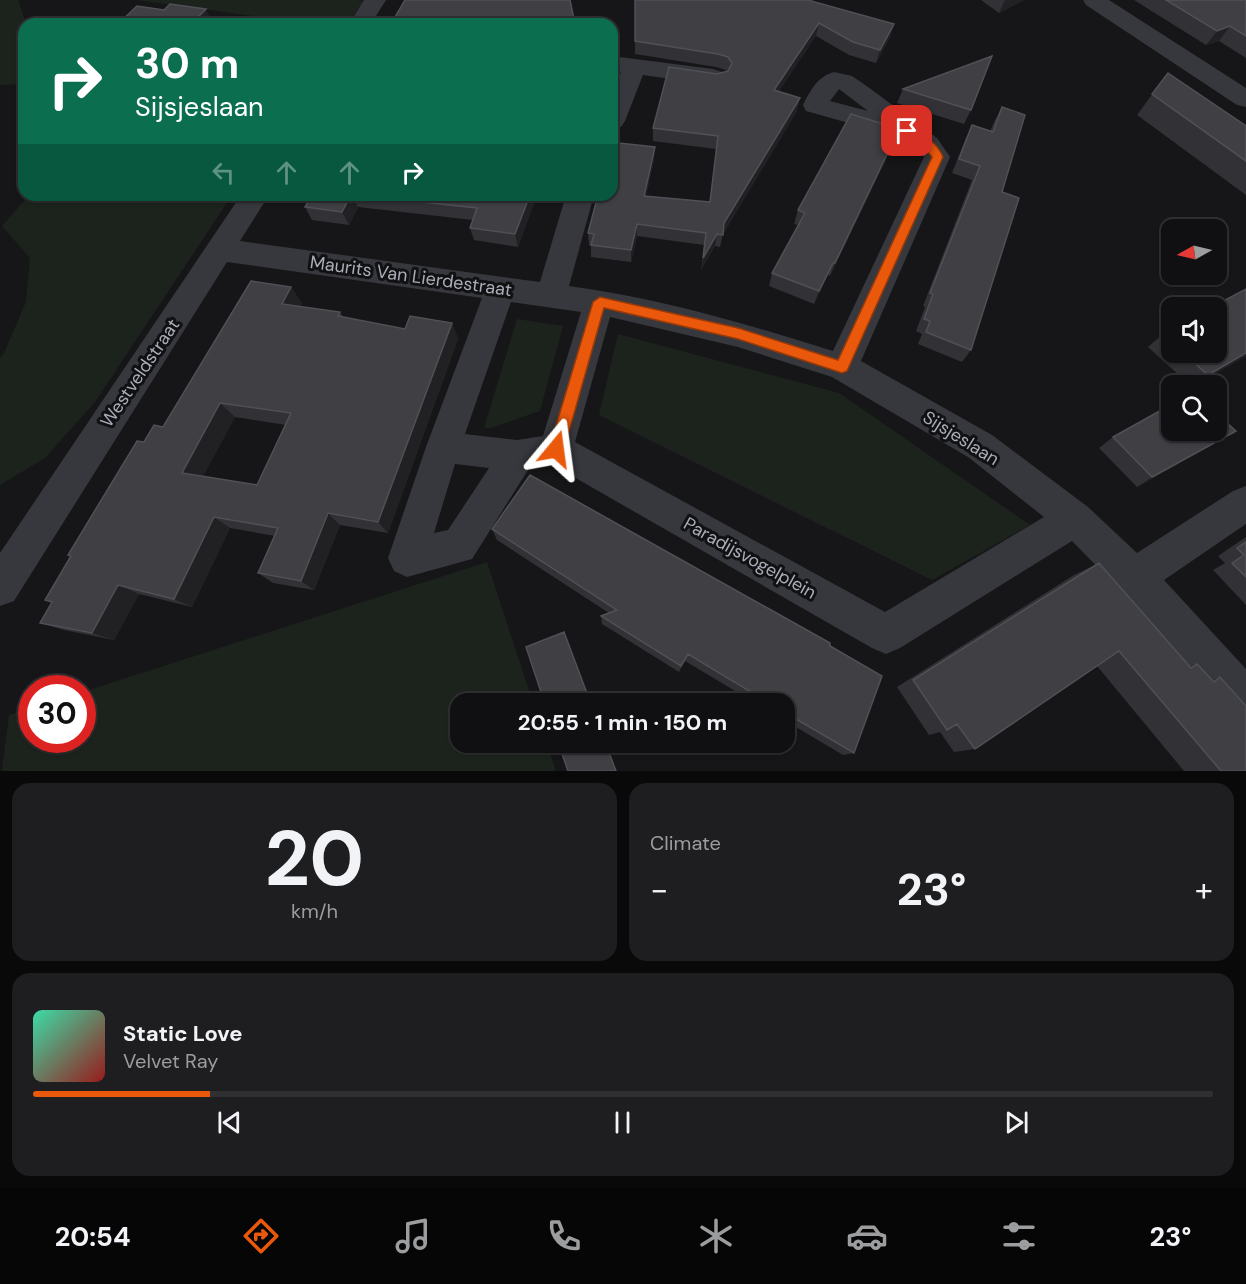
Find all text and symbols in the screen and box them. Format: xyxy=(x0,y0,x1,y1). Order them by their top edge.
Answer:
text: 30 m xyxy=(135,36,239,91)
icon: right xyxy=(36,42,114,120)
text: Sijsjeslaan xyxy=(135,89,264,124)
pin xyxy=(881,105,932,156)
icon: arrive xyxy=(890,114,923,147)
icon: left xyxy=(207,156,240,189)
icon: ahead xyxy=(270,156,303,189)
icon: ahead xyxy=(333,156,366,189)
icon: right xyxy=(396,156,429,189)
north arrow xyxy=(1161,219,1227,285)
map controls xyxy=(1161,219,1227,441)
street label: Maurits Van Lierdestraat xyxy=(308,250,514,302)
button: sound xyxy=(1161,297,1227,363)
street label: Westveldstraat xyxy=(95,314,185,432)
button: search xyxy=(1161,375,1227,441)
street label: Sijsjeslaan xyxy=(918,405,1004,471)
position arrow xyxy=(524,417,588,481)
street label: Paradijsvogelplein xyxy=(679,512,821,604)
speed limit sign: 30 xyxy=(18,675,96,753)
text: 20:55 · 1 min · 150 m xyxy=(518,708,727,737)
text: 20 xyxy=(265,808,364,909)
text: Climate xyxy=(650,830,721,856)
text: 23° xyxy=(897,860,966,919)
text: − xyxy=(650,868,668,911)
text: + xyxy=(1195,868,1213,911)
text: km/h xyxy=(291,898,338,924)
text: Static Love xyxy=(123,1019,243,1048)
text: Velvet Ray xyxy=(123,1048,218,1074)
icon: previous xyxy=(213,1106,246,1139)
icon: pause xyxy=(606,1106,639,1139)
icon: next xyxy=(1000,1106,1033,1139)
icon: directions xyxy=(240,1215,282,1257)
icon: music xyxy=(392,1215,434,1257)
icon: phone xyxy=(543,1215,585,1257)
icon: climate xyxy=(695,1215,737,1257)
icon: car xyxy=(846,1215,888,1257)
icon: filters xyxy=(998,1215,1040,1257)
text: 20:54 xyxy=(55,1219,130,1254)
text: 23° xyxy=(1150,1219,1191,1254)

